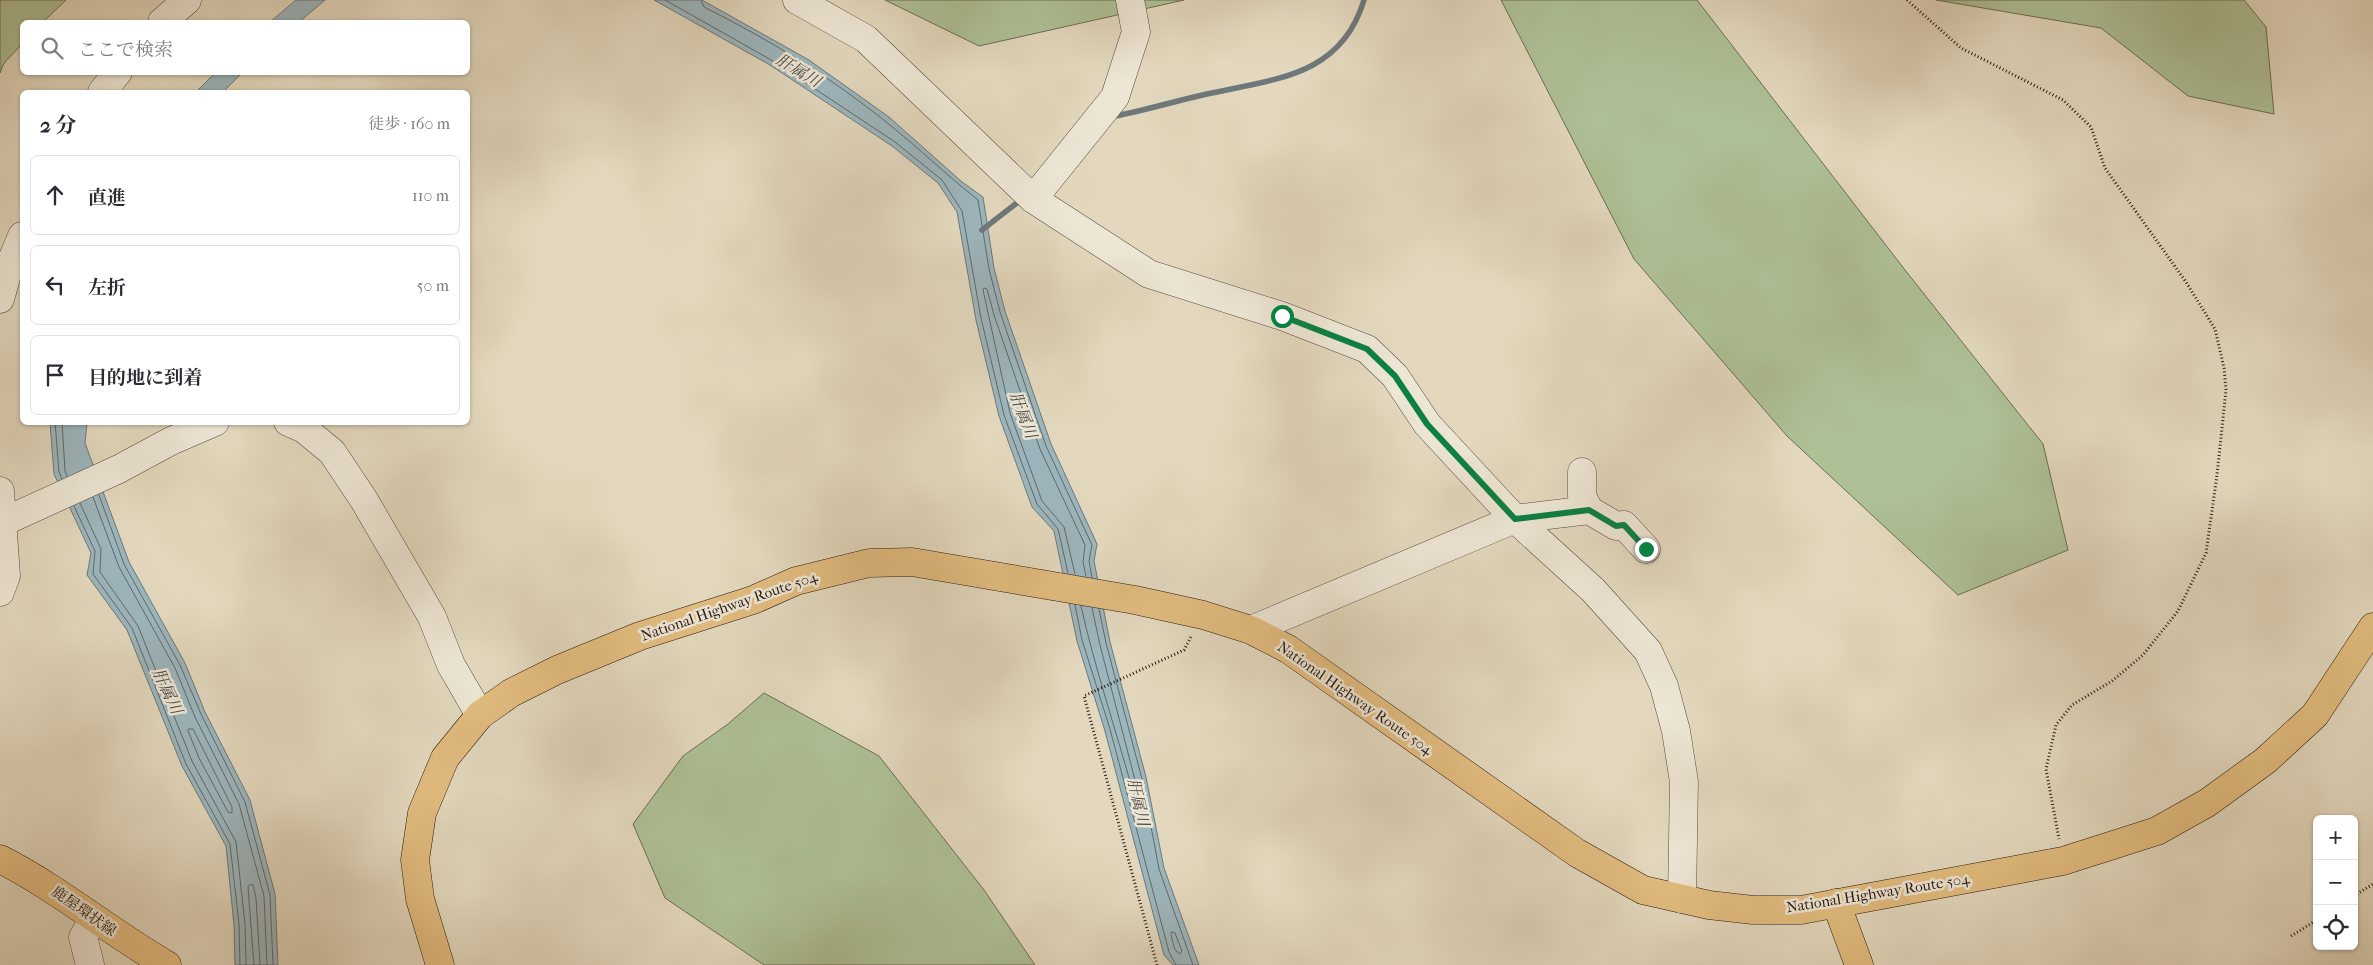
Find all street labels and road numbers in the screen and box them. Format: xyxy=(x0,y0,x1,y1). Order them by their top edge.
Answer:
street label: National Highway Route 504 xyxy=(638,567,821,645)
street label: National Highway Route 504 xyxy=(1274,637,1437,759)
street label: National Highway Route 504 xyxy=(1785,869,1972,916)
street label: 鹿屋環状線 xyxy=(48,882,120,940)

